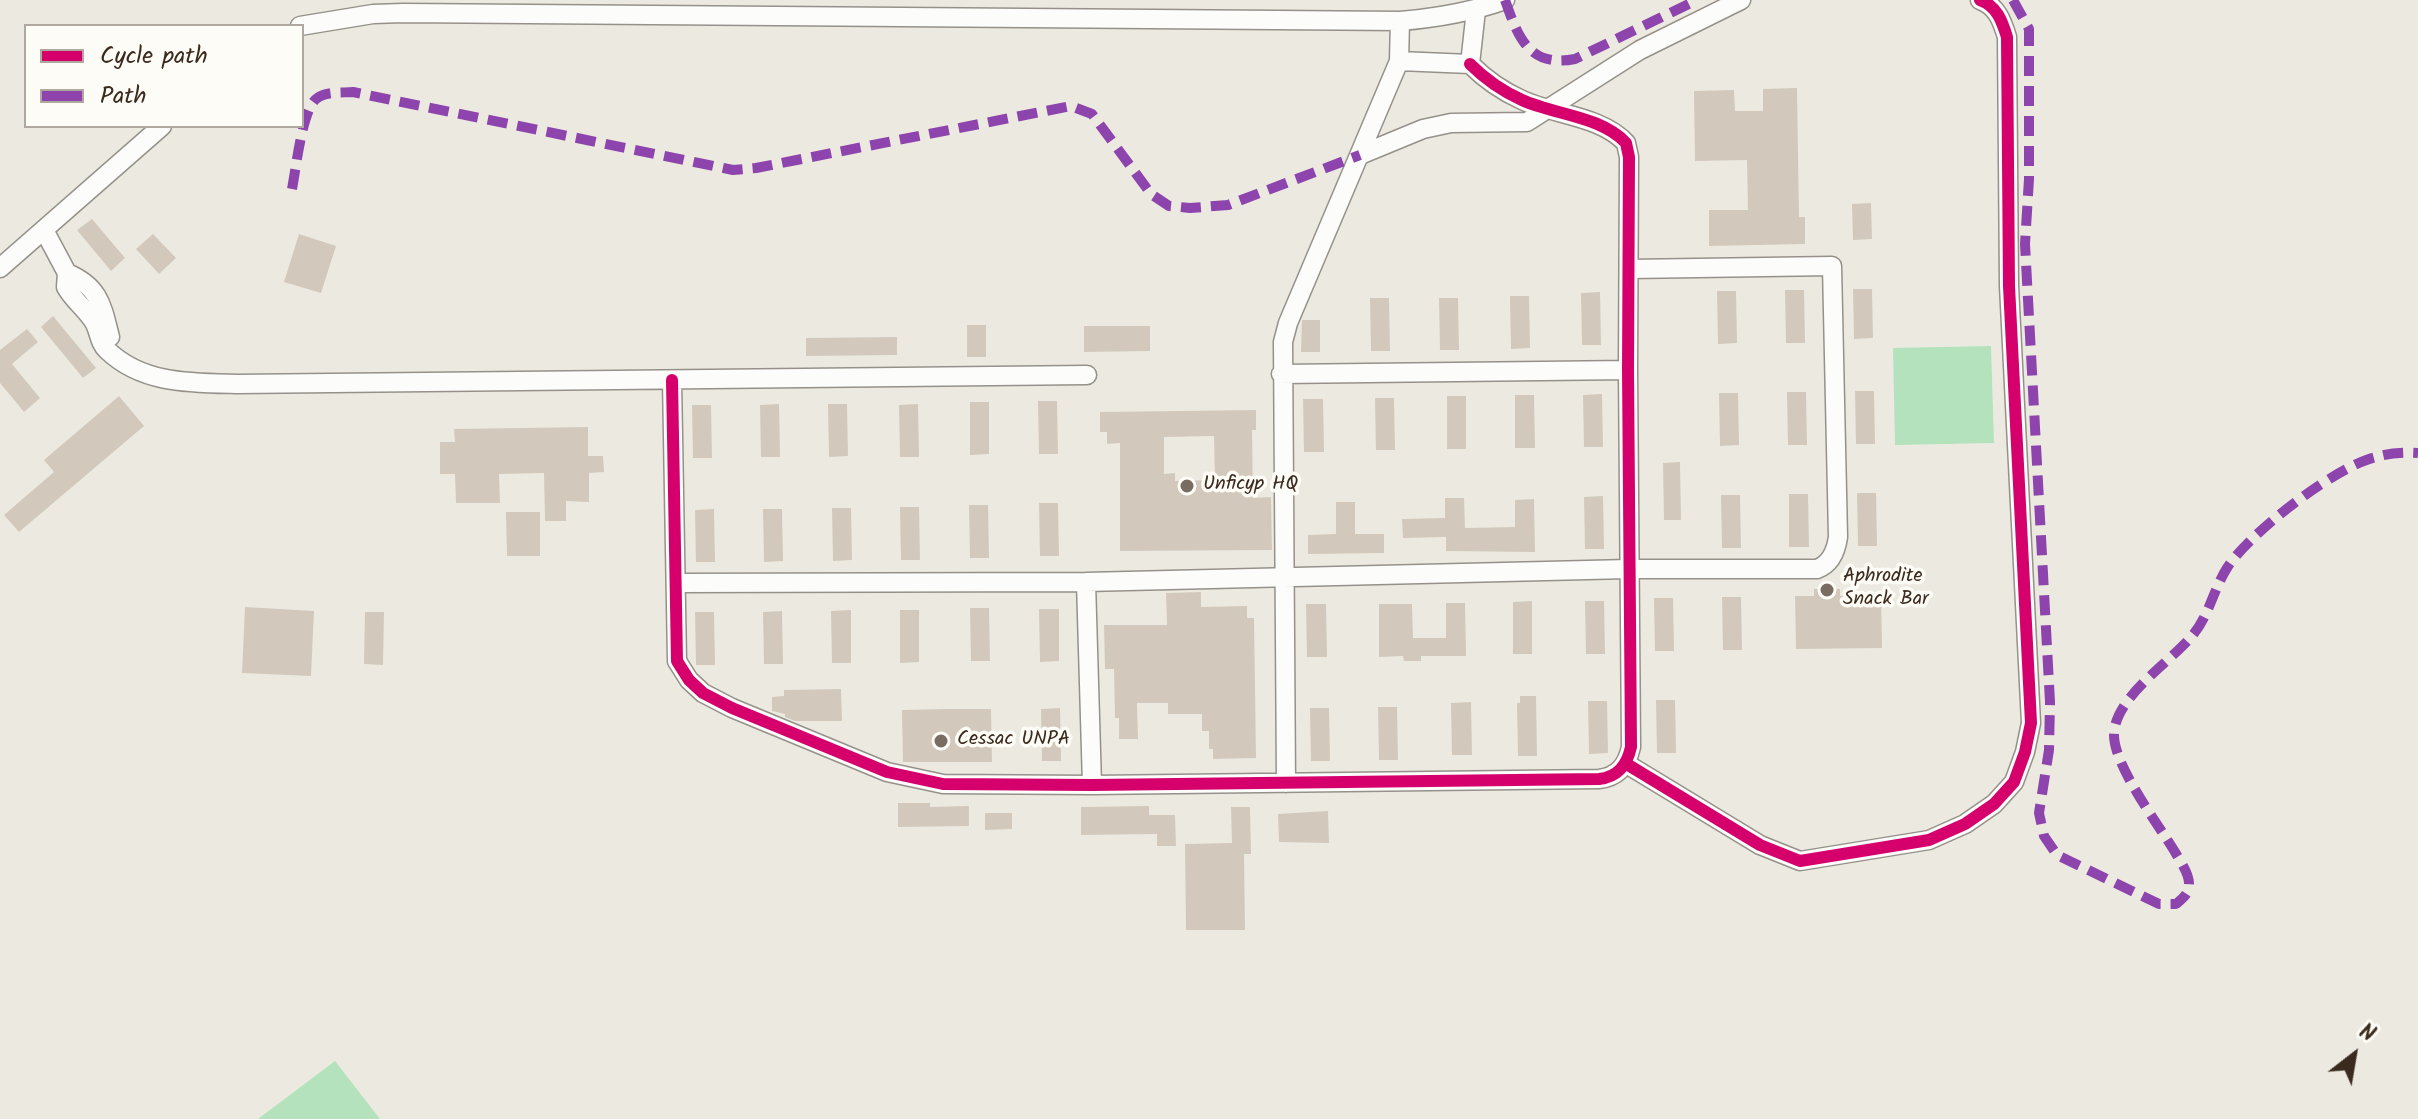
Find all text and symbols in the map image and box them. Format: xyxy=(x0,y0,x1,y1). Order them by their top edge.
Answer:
legend xyxy=(24,24,304,128)
text: Cycle path xyxy=(100,37,208,76)
text: Path xyxy=(100,77,146,116)
place label: Unficyp HQ xyxy=(1203,474,1298,498)
marker: Unficyp HQ xyxy=(1178,477,1196,495)
place label: Aphrodite Snack Bar xyxy=(1843,566,1929,613)
marker: Aphrodite Snack Bar xyxy=(1818,581,1836,599)
place label: Cessac UNPA xyxy=(957,729,1070,753)
marker: Cessac UNPA xyxy=(932,732,950,750)
north arrow xyxy=(2314,1015,2394,1095)
text: N xyxy=(2352,1015,2382,1053)

